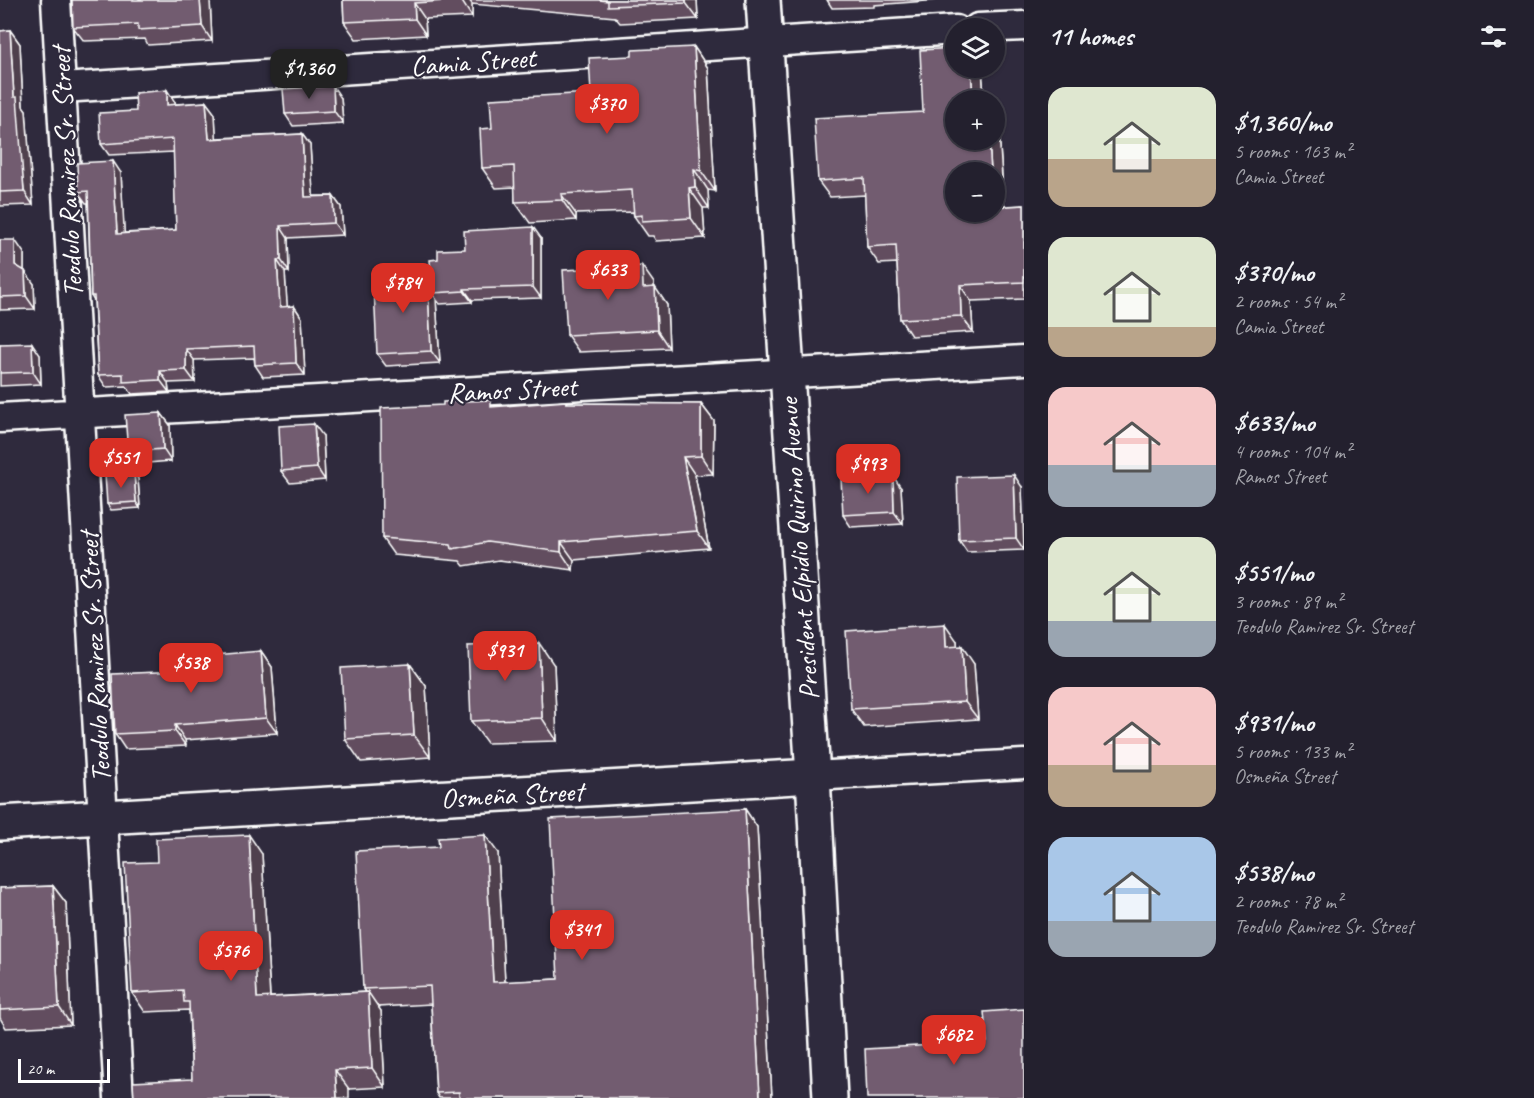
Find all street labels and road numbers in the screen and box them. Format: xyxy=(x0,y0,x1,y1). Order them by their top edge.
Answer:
street label: Camia Street xyxy=(409,39,539,83)
street label: Teodulo Ramirez Sr. Street xyxy=(42,42,91,298)
street label: Ramos Street xyxy=(447,368,580,410)
street label: President Elpidio Quirino Avenue xyxy=(770,395,827,701)
street label: Teodulo Ramirez Sr. Street xyxy=(70,527,119,783)
street label: Osmeña Street xyxy=(440,773,588,816)

